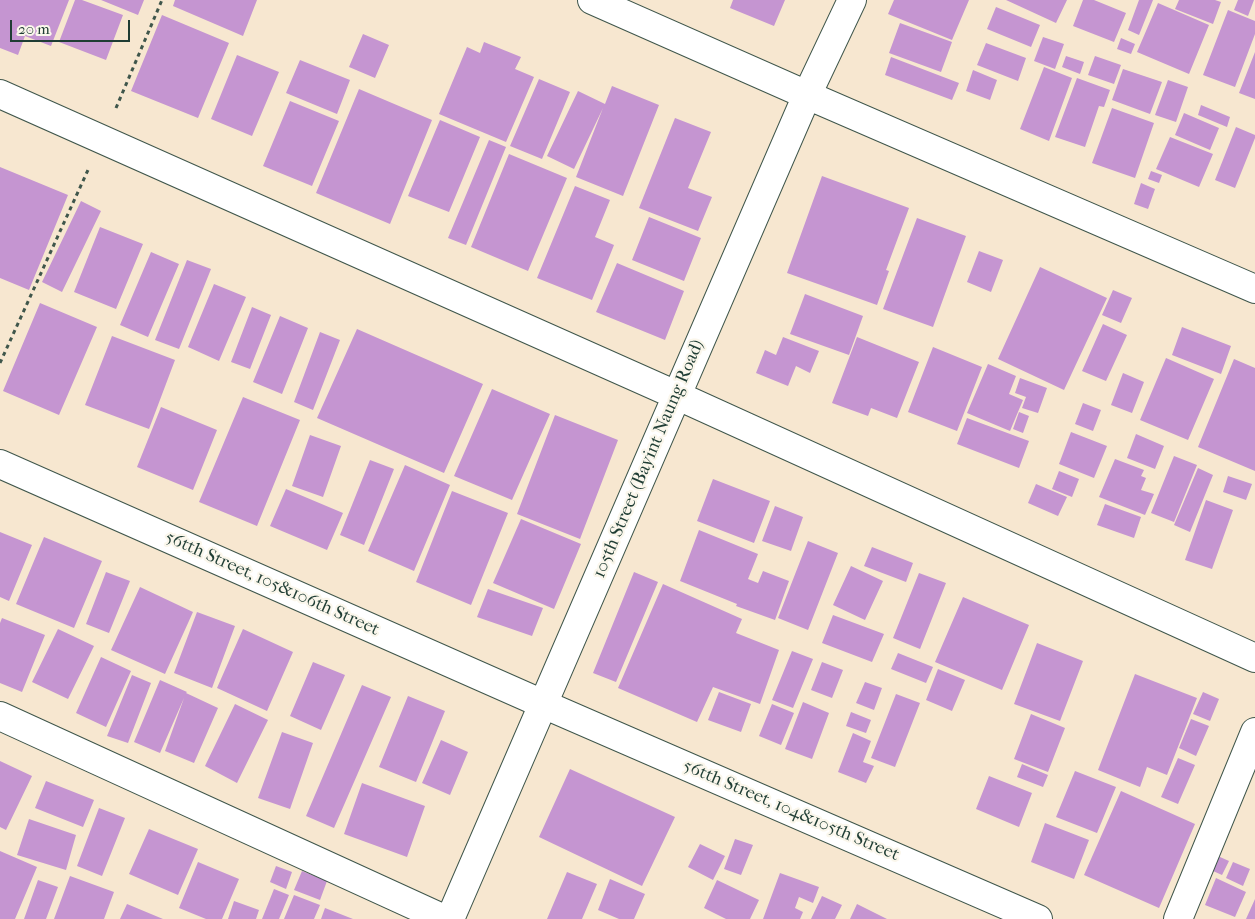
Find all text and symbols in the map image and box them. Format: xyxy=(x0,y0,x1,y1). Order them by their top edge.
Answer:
scale bar xyxy=(12,10,132,42)
text: 20 m xyxy=(18,20,50,38)
street label: 105th Street (Bayint Naung Road) xyxy=(589,337,709,581)
street label: 56tth Street, 105&106th Street xyxy=(162,527,382,641)
street label: 56tth Street, 104&105th Street xyxy=(680,756,902,866)

